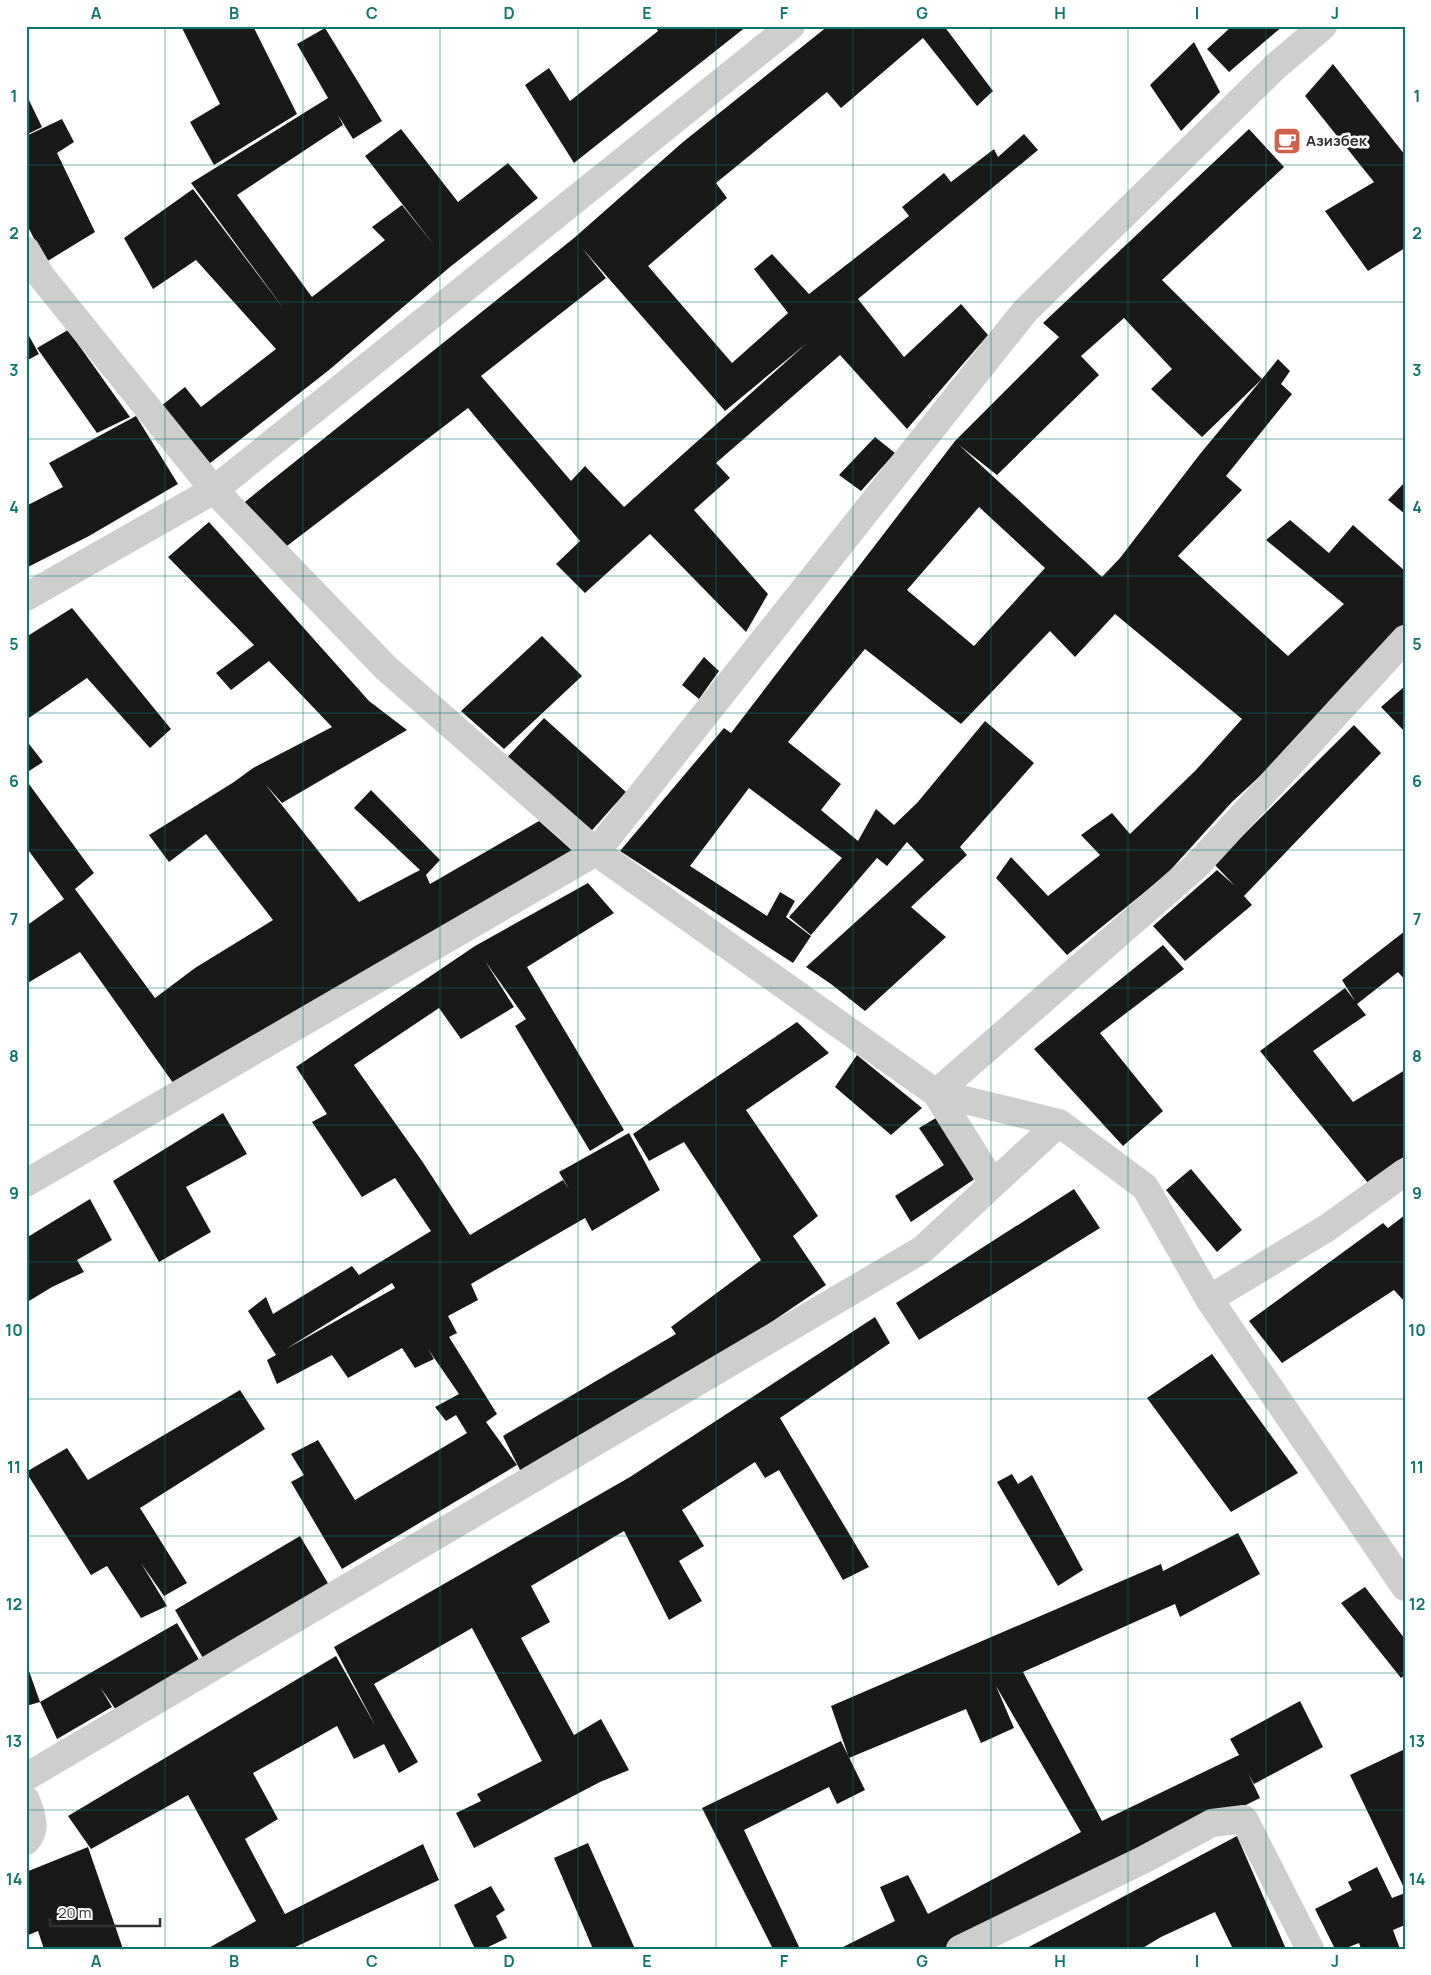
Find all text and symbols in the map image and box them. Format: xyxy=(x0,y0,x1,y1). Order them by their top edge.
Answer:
text: A xyxy=(91,2,102,24)
text: B xyxy=(229,2,239,24)
text: C xyxy=(366,2,378,24)
text: D xyxy=(503,2,515,24)
text: E xyxy=(642,2,652,24)
text: F xyxy=(780,2,789,24)
text: G xyxy=(916,2,928,24)
text: H xyxy=(1054,2,1066,24)
text: I xyxy=(1195,2,1199,24)
text: J xyxy=(1331,2,1339,24)
text: 1 xyxy=(10,85,18,107)
text: 1 xyxy=(1413,85,1421,107)
cafe icon: Азизбек xyxy=(1272,126,1302,156)
place label: Азизбек xyxy=(1306,130,1368,151)
text: 2 xyxy=(9,222,19,244)
text: 2 xyxy=(1412,222,1422,244)
text: 3 xyxy=(9,359,19,381)
text: 3 xyxy=(1412,359,1422,381)
text: 4 xyxy=(9,496,19,518)
text: 4 xyxy=(1412,496,1422,518)
text: 5 xyxy=(9,633,19,655)
text: 5 xyxy=(1412,633,1422,655)
text: 6 xyxy=(9,770,19,792)
text: 6 xyxy=(1412,770,1422,792)
text: 7 xyxy=(10,908,18,930)
text: 7 xyxy=(1413,908,1421,930)
text: 8 xyxy=(9,1045,19,1067)
text: 8 xyxy=(1412,1045,1422,1067)
text: 9 xyxy=(9,1182,19,1204)
text: 9 xyxy=(1412,1182,1422,1204)
text: 10 xyxy=(5,1319,23,1341)
text: 10 xyxy=(1408,1319,1426,1341)
text: 11 xyxy=(7,1456,21,1478)
text: 11 xyxy=(1410,1456,1424,1478)
text: 12 xyxy=(6,1593,22,1615)
text: 12 xyxy=(1409,1593,1425,1615)
text: 13 xyxy=(6,1730,22,1752)
text: 13 xyxy=(1409,1730,1425,1752)
text: 14 xyxy=(6,1868,22,1890)
text: 14 xyxy=(1409,1868,1425,1890)
scale bar xyxy=(50,1895,160,1927)
text: 20 m xyxy=(58,1902,91,1923)
text: A xyxy=(91,1950,102,1972)
text: B xyxy=(229,1950,239,1972)
text: C xyxy=(366,1950,378,1972)
text: D xyxy=(503,1950,515,1972)
text: E xyxy=(642,1950,652,1972)
text: F xyxy=(780,1950,789,1972)
text: G xyxy=(916,1950,928,1972)
text: H xyxy=(1054,1950,1066,1972)
text: I xyxy=(1195,1950,1199,1972)
text: J xyxy=(1331,1950,1339,1972)

